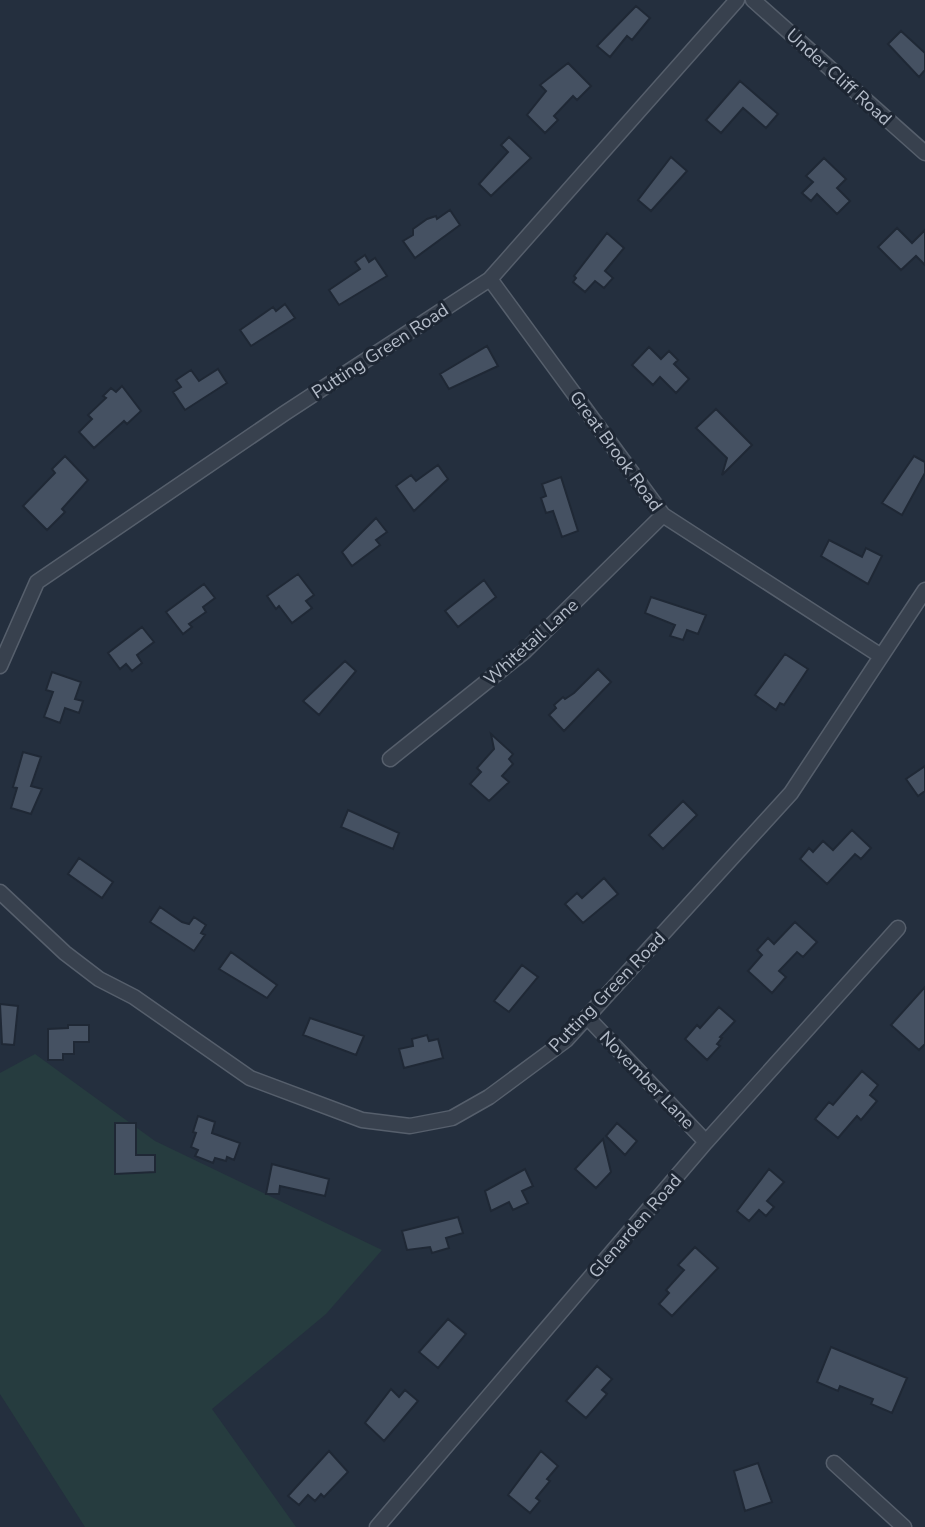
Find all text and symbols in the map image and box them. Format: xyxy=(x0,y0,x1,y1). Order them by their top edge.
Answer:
street label: Under Cliff Road xyxy=(781,23,897,131)
street label: Putting Green Road xyxy=(307,298,453,404)
street label: Great Brook Road xyxy=(564,386,668,516)
street label: Whitetail Lane xyxy=(479,593,583,691)
street label: Putting Green Road xyxy=(543,927,671,1057)
street label: November Lane xyxy=(594,1026,700,1134)
street label: Glenarden Road xyxy=(583,1169,687,1283)

